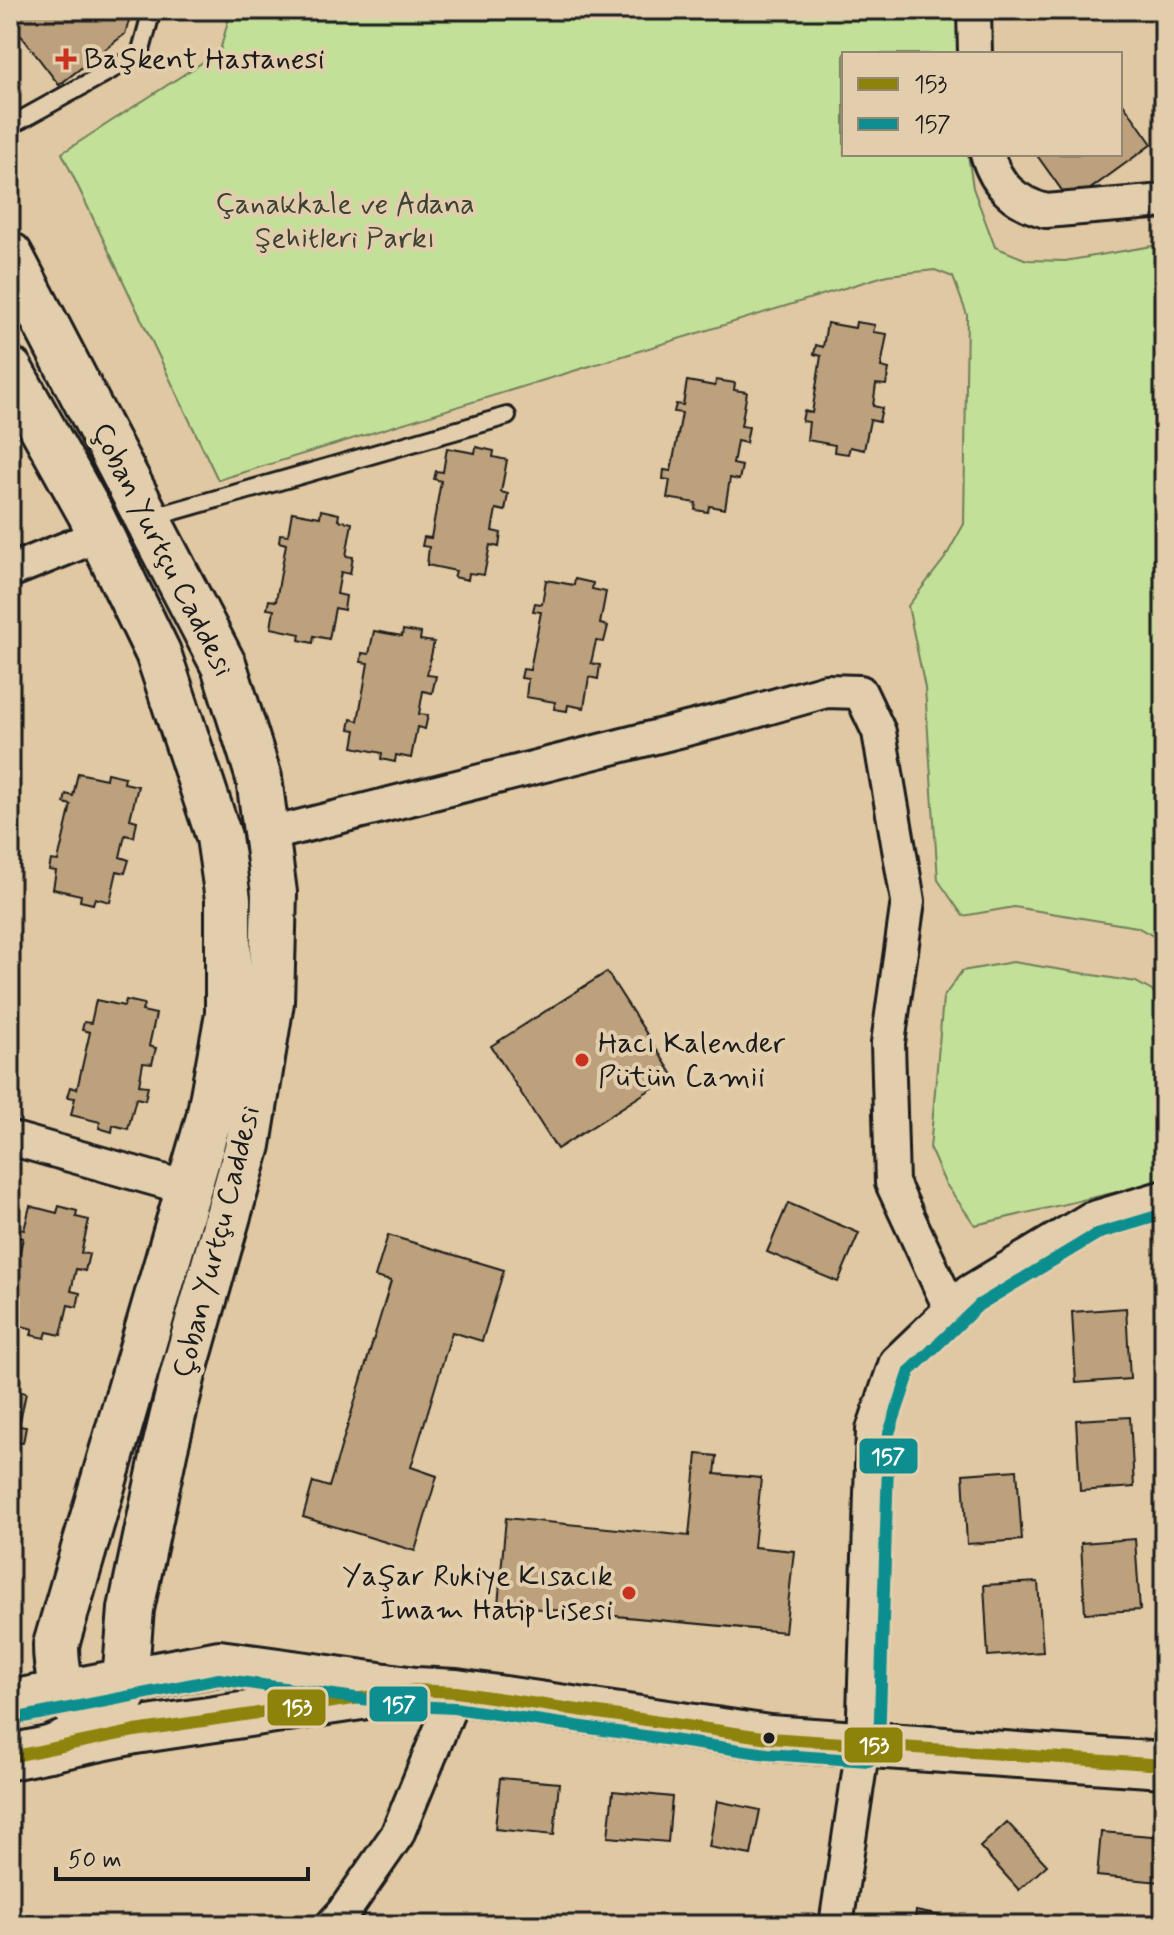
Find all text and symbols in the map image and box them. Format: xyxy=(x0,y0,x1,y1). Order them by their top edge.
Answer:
place label: Başkent Hastanesi xyxy=(84,40,325,79)
marker: Başkent Hastanesi xyxy=(55,48,77,70)
legend xyxy=(842,52,1122,156)
text: 153 xyxy=(914,70,948,101)
text: 157 xyxy=(914,110,951,141)
park label: Çanakkale ve Adana Şehitleri Parkı xyxy=(215,185,475,258)
street label: Çoban Yurtçu Caddesi xyxy=(81,417,243,683)
place label: Hacı Kalender Pütün Camii xyxy=(598,1024,786,1097)
marker: Hacı Kalender Pütün Camii xyxy=(573,1051,591,1069)
street label: Çoban Yurtçu Caddesi xyxy=(164,1102,270,1382)
line badge: 157 xyxy=(858,1437,919,1475)
text: 157 xyxy=(871,1444,905,1472)
place label: Yaşar Rukiye Kısacık İmam Hatip Lisesi xyxy=(342,1557,613,1630)
marker: Yaşar Rukiye Kısacık İmam Hatip Lisesi xyxy=(620,1584,638,1602)
line badge: 157 xyxy=(368,1685,429,1723)
line badge: 153 xyxy=(266,1688,327,1727)
text: 157 xyxy=(382,1692,416,1720)
text: 153 xyxy=(282,1695,312,1723)
line badge: 153 xyxy=(843,1726,904,1764)
unlabelled marker xyxy=(761,1730,777,1746)
text: 153 xyxy=(859,1733,889,1761)
scale bar xyxy=(56,1831,308,1881)
text: 50 m xyxy=(68,1845,122,1876)

